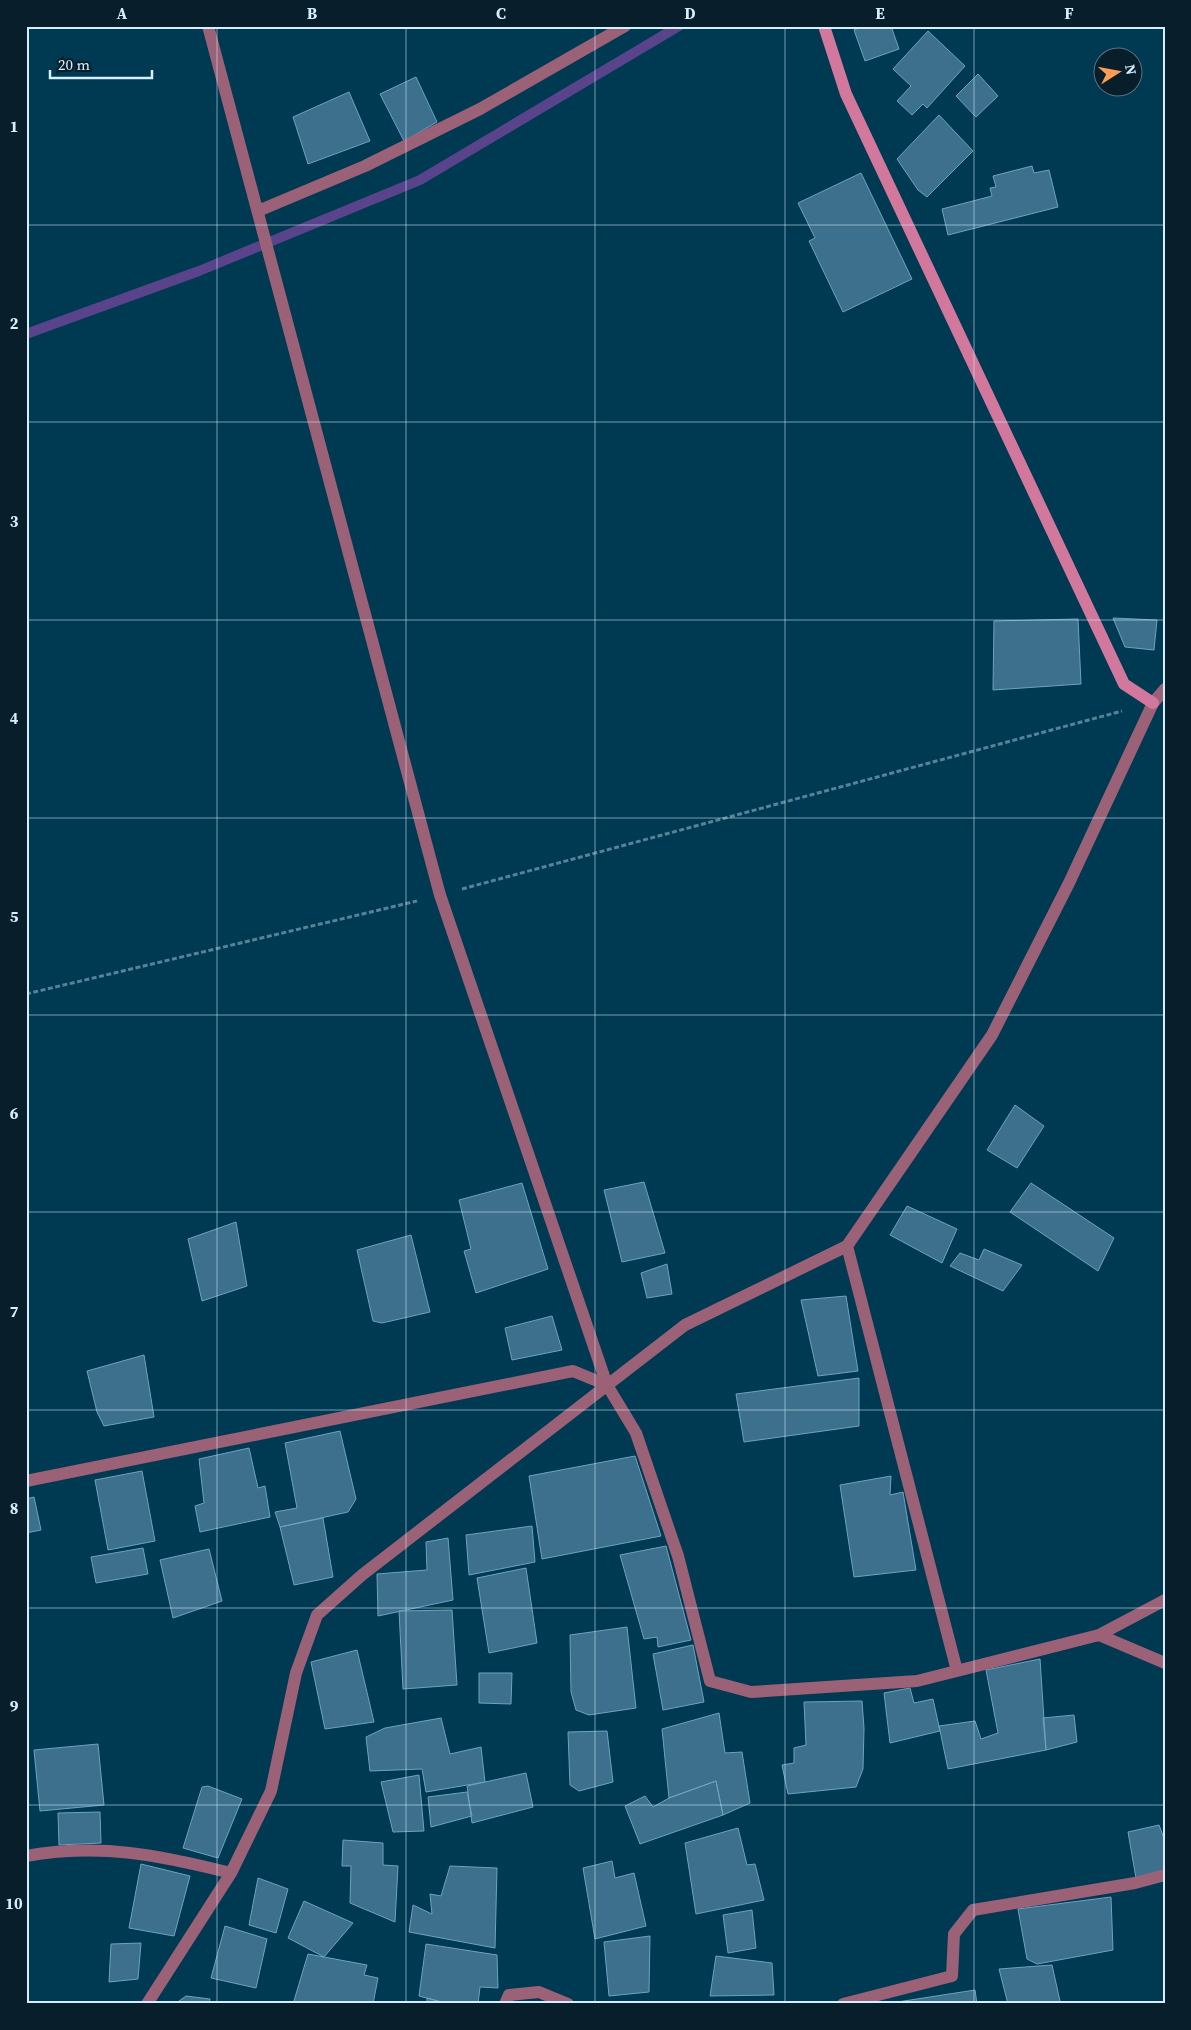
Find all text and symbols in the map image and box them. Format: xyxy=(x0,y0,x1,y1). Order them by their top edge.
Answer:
text: A xyxy=(117,2,128,24)
text: B xyxy=(307,2,318,24)
text: C xyxy=(496,2,506,24)
text: D xyxy=(684,2,696,24)
text: E xyxy=(875,2,885,24)
text: F xyxy=(1064,2,1074,24)
scale bar xyxy=(50,48,152,80)
north arrow xyxy=(1094,48,1144,98)
text: 20 m xyxy=(58,54,90,75)
text: N xyxy=(1120,63,1142,76)
text: 1 xyxy=(10,115,18,137)
text: 2 xyxy=(10,312,19,334)
text: 3 xyxy=(10,510,19,532)
text: 4 xyxy=(10,707,19,729)
text: 5 xyxy=(10,905,19,927)
text: 6 xyxy=(10,1102,19,1124)
text: 7 xyxy=(10,1300,19,1322)
text: 8 xyxy=(10,1497,18,1519)
text: 9 xyxy=(10,1695,19,1717)
text: 10 xyxy=(5,1892,23,1914)

